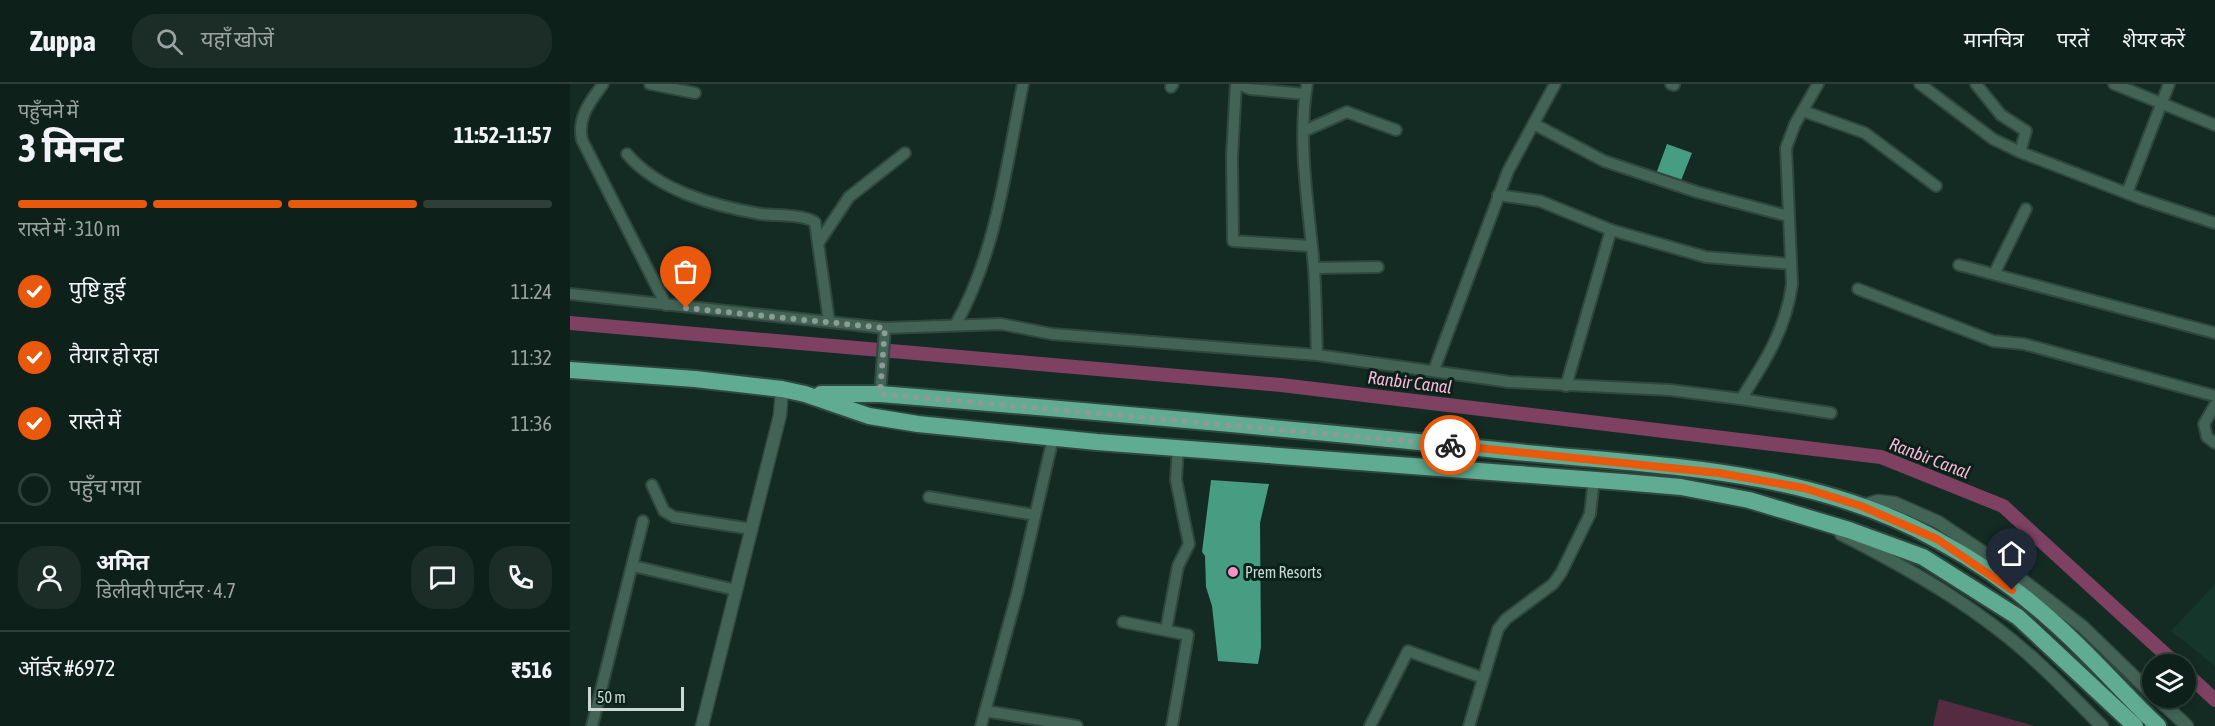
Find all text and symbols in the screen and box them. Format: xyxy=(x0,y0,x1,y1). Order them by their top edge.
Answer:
search box xyxy=(132,14,552,68)
text: Zuppa xyxy=(30,25,96,57)
icon: search xyxy=(153,25,186,58)
text: यहाँ खोजें xyxy=(201,26,274,52)
text: मानचित्र xyxy=(1964,27,2024,51)
text: परतें xyxy=(2057,27,2089,51)
text: शेयर करें xyxy=(2122,27,2185,51)
text: पहुँचने में xyxy=(18,99,78,122)
text: 11:52–11:57 xyxy=(454,122,552,148)
text: 3 मिनट xyxy=(18,126,124,170)
text: रास्ते में · 310 m xyxy=(18,217,120,240)
pin xyxy=(660,246,711,308)
icon: bag xyxy=(669,255,702,288)
icon: check xyxy=(18,275,51,308)
text: पुष्टि हुई xyxy=(69,276,126,302)
text: 11:24 xyxy=(511,280,552,303)
icon: check xyxy=(18,341,51,374)
text: तैयार हो रहा xyxy=(69,342,159,368)
text: 11:32 xyxy=(511,346,552,369)
water label: Ranbir Canal xyxy=(1367,366,1453,398)
icon: check xyxy=(18,407,51,440)
text: रास्ते में xyxy=(69,408,121,434)
text: 11:36 xyxy=(511,412,552,435)
courier xyxy=(1420,415,1480,475)
icon: bike xyxy=(1434,429,1467,462)
water label: Ranbir Canal xyxy=(1887,433,1973,483)
text: पहुँच गया xyxy=(69,474,141,500)
pin xyxy=(1986,528,2037,590)
icon: home xyxy=(1995,537,2028,570)
button: person xyxy=(18,546,81,609)
button: chat xyxy=(411,546,474,609)
button: phone xyxy=(489,546,552,609)
text: अमित xyxy=(96,549,149,575)
place label: Prem Resorts xyxy=(1245,563,1322,581)
marker: Prem Resorts xyxy=(1226,565,1240,579)
text: डिलीवरी पार्टनर · 4.7 xyxy=(96,579,236,602)
map controls xyxy=(2142,654,2196,708)
button: layers xyxy=(2142,654,2196,708)
text: ऑर्डर #6972 xyxy=(18,655,115,681)
text: ₹516 xyxy=(512,657,552,683)
scale bar xyxy=(588,684,684,712)
text: 50 m xyxy=(597,688,626,706)

